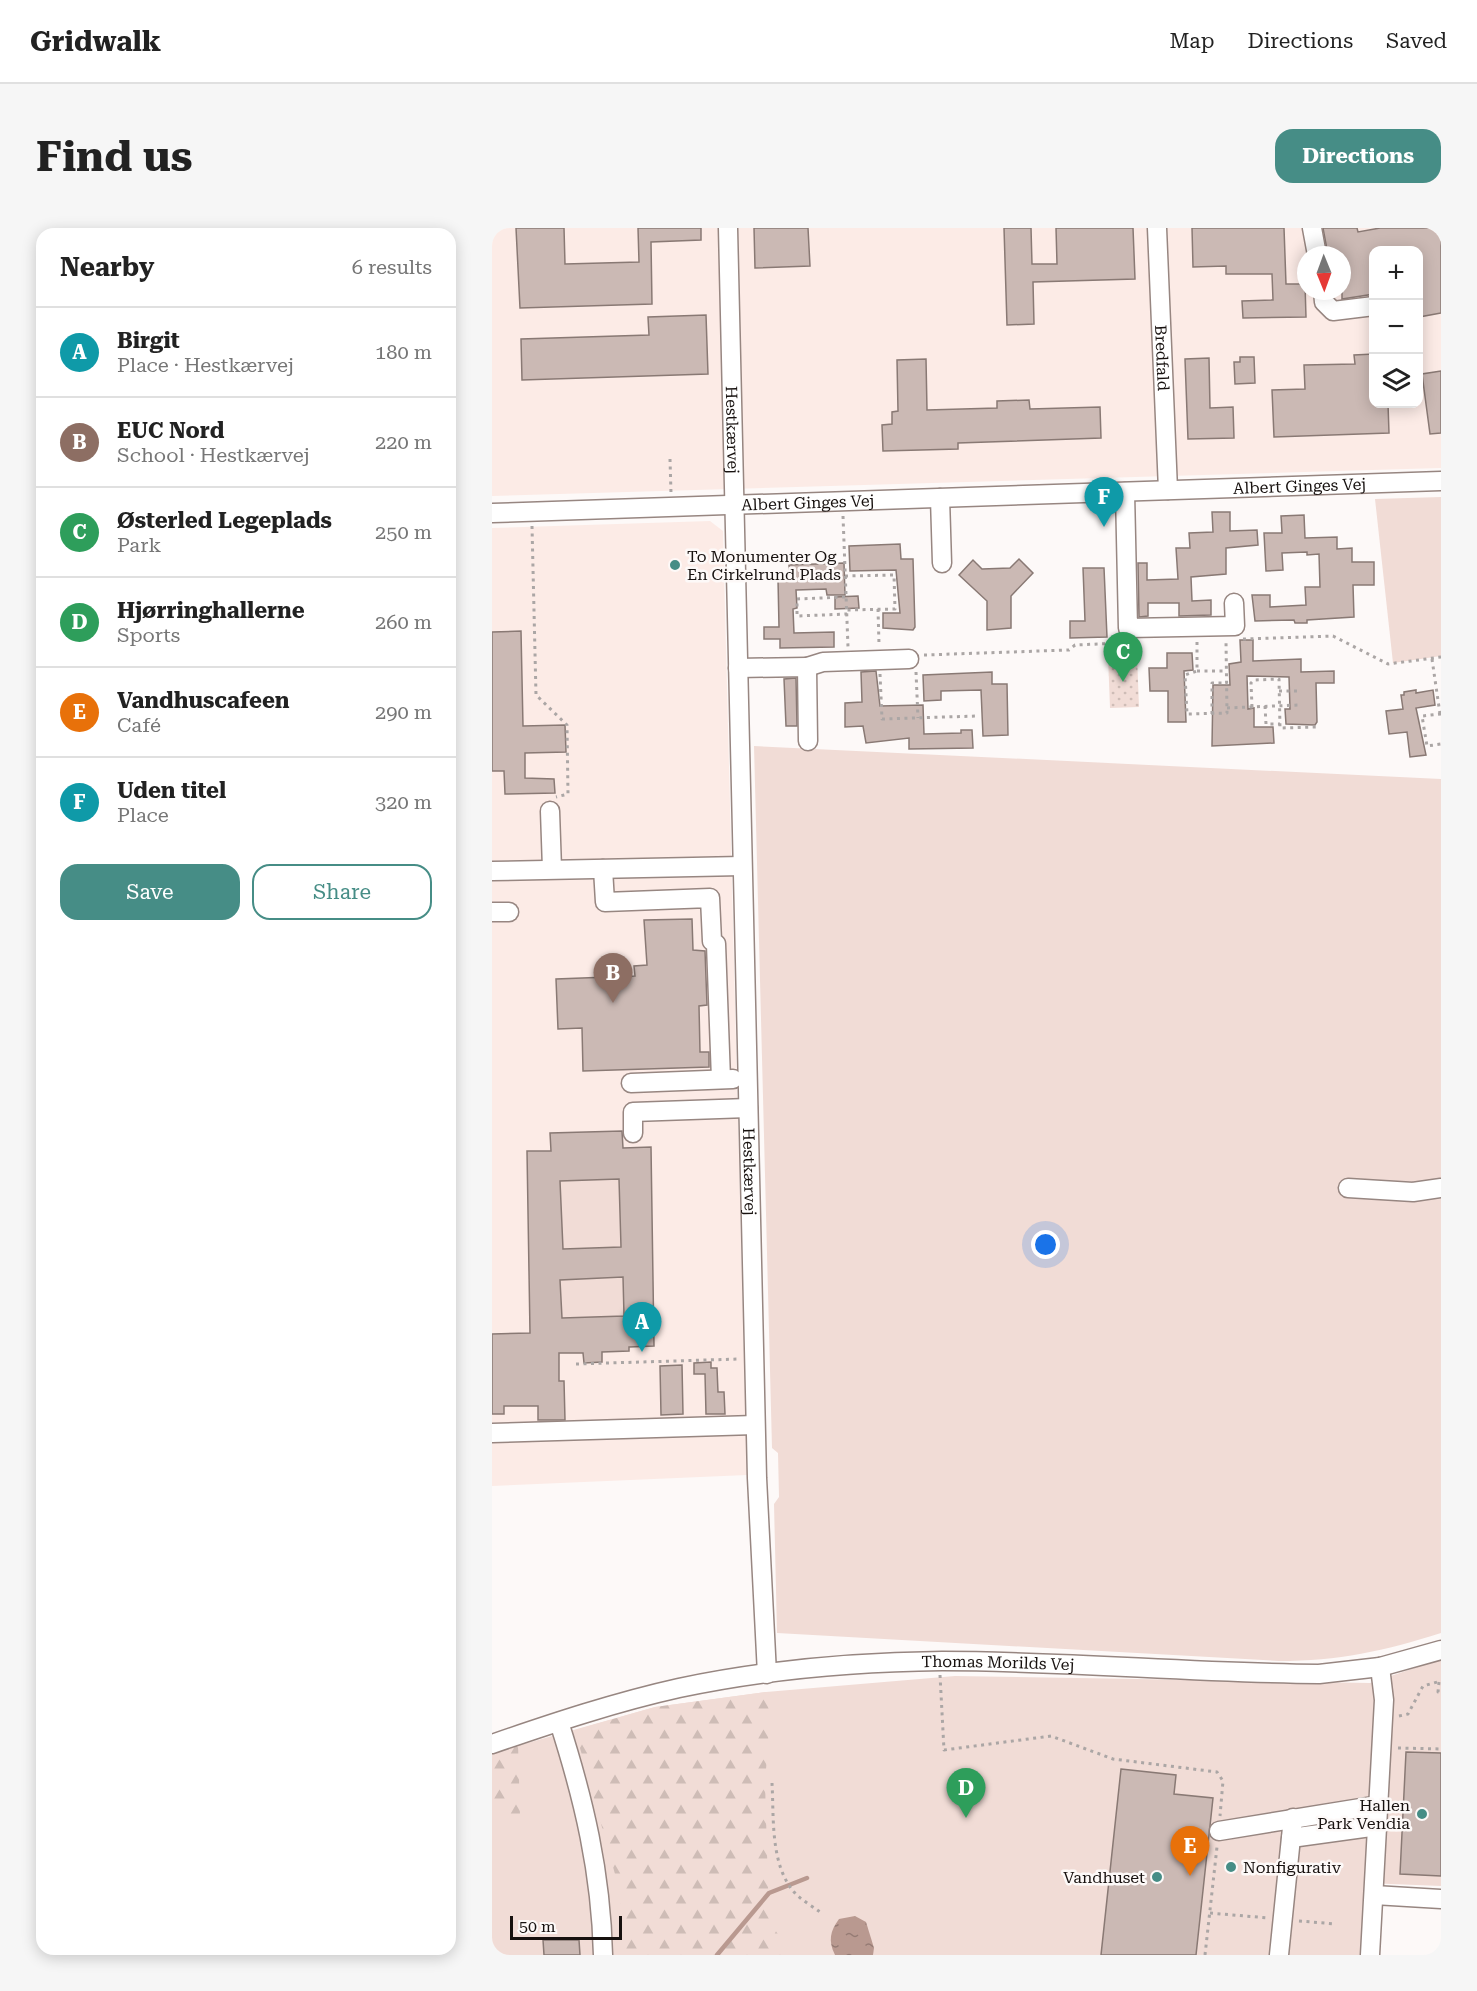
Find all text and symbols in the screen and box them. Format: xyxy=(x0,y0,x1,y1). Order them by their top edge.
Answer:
text: Gridwalk xyxy=(30,25,161,58)
text: Map xyxy=(1170,29,1214,53)
text: Directions xyxy=(1247,29,1353,53)
text: Saved xyxy=(1386,29,1447,53)
button: Directions xyxy=(1275,129,1441,183)
text: Find us xyxy=(36,132,193,181)
north arrow xyxy=(1297,246,1351,300)
map controls xyxy=(1369,246,1423,408)
button: + xyxy=(1369,246,1423,300)
text: Nearby xyxy=(60,252,154,282)
text: 6 results xyxy=(352,255,432,279)
button: − xyxy=(1369,300,1423,354)
street label: Bredfald xyxy=(1152,324,1173,391)
text: Birgit xyxy=(117,328,180,353)
text: A xyxy=(72,340,87,364)
text: 180 m xyxy=(375,340,432,364)
text: Place · Hestkærvej xyxy=(117,353,294,377)
button: layers xyxy=(1369,354,1423,408)
street label: Hestkærvej xyxy=(722,386,743,474)
text: EUC Nord xyxy=(117,418,224,443)
text: B xyxy=(72,430,87,454)
text: 220 m xyxy=(375,430,432,454)
text: School · Hestkærvej xyxy=(117,443,310,467)
street label: Albert Ginges Vej xyxy=(1233,474,1366,498)
pin: F xyxy=(1084,478,1124,527)
street label: Albert Ginges Vej xyxy=(741,491,875,514)
text: Østerled Legeplads xyxy=(117,508,332,533)
text: C xyxy=(73,520,87,544)
text: 250 m xyxy=(375,520,432,544)
text: Park xyxy=(117,533,161,557)
place label: To Monumenter Og En Cirkelrund Plads xyxy=(687,547,841,584)
marker: To Monumenter Og En Cirkelrund Plads xyxy=(668,558,682,572)
text: Hjørringhallerne xyxy=(117,598,305,623)
text: D xyxy=(71,610,88,634)
text: 260 m xyxy=(375,610,432,634)
text: Sports xyxy=(117,623,180,647)
pin: C xyxy=(1104,632,1142,682)
text: Vandhuscafeen xyxy=(117,688,290,713)
text: E xyxy=(73,700,86,724)
text: 290 m xyxy=(375,700,432,724)
text: Café xyxy=(117,713,161,737)
text: Uden titel xyxy=(117,778,226,803)
text: F xyxy=(73,790,86,814)
text: 320 m xyxy=(375,790,432,814)
text: Place xyxy=(117,803,169,827)
button: Save xyxy=(60,864,240,920)
button: Share xyxy=(252,864,432,920)
pin: B xyxy=(594,954,632,1003)
street label: Hestkærvej xyxy=(739,1128,760,1216)
your location xyxy=(1031,1230,1060,1259)
pin: A xyxy=(622,1302,662,1352)
street label: Thomas Morilds Vej xyxy=(921,1651,1075,1674)
pin: D xyxy=(946,1768,986,1818)
place label: Hallen Park Vendia xyxy=(1317,1796,1410,1833)
marker: Hallen Park Vendia xyxy=(1415,1807,1429,1821)
pin: E xyxy=(1170,1826,1210,1876)
place label: Nonfigurativ xyxy=(1243,1858,1342,1877)
marker: Nonfigurativ xyxy=(1224,1860,1238,1874)
place label: Vandhuset xyxy=(1063,1868,1145,1887)
marker: Vandhuset xyxy=(1150,1870,1164,1884)
scale bar xyxy=(510,1913,622,1940)
text: 50 m xyxy=(519,1917,556,1936)

